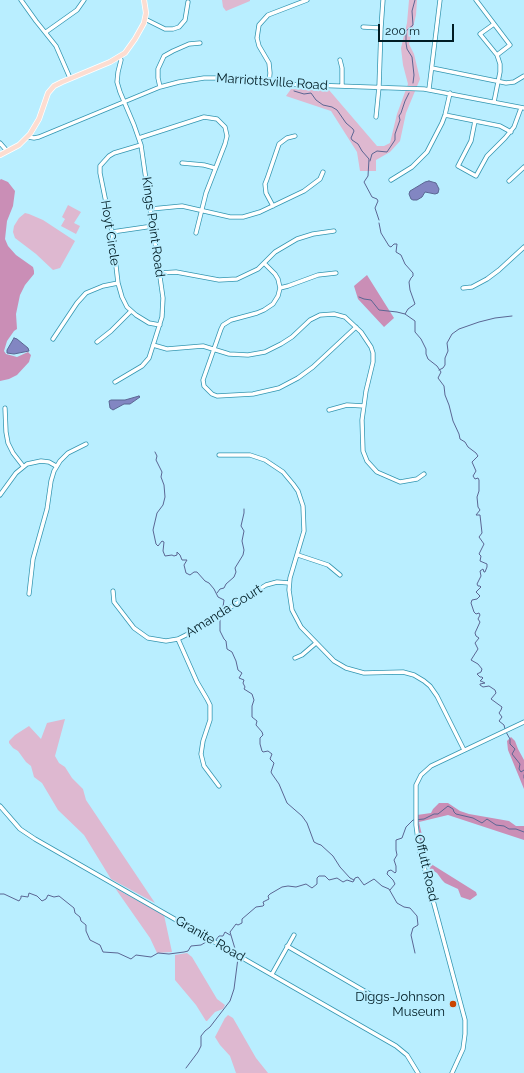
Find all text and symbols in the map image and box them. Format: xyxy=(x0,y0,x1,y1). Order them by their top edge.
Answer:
scale bar xyxy=(380,16,456,42)
text: 200 m xyxy=(385,24,420,38)
street label: Marriottsville Road xyxy=(216,70,328,94)
street label: Kings Point Road xyxy=(138,176,168,278)
street label: Hoyt Circle xyxy=(97,199,123,267)
street label: Amanda Court xyxy=(183,581,265,641)
street label: Offutt Road xyxy=(411,833,441,903)
street label: Granite Road xyxy=(172,913,248,965)
place label: Diggs-Johnson Museum xyxy=(355,989,445,1020)
marker: Diggs-Johnson Museum xyxy=(448,999,458,1009)

